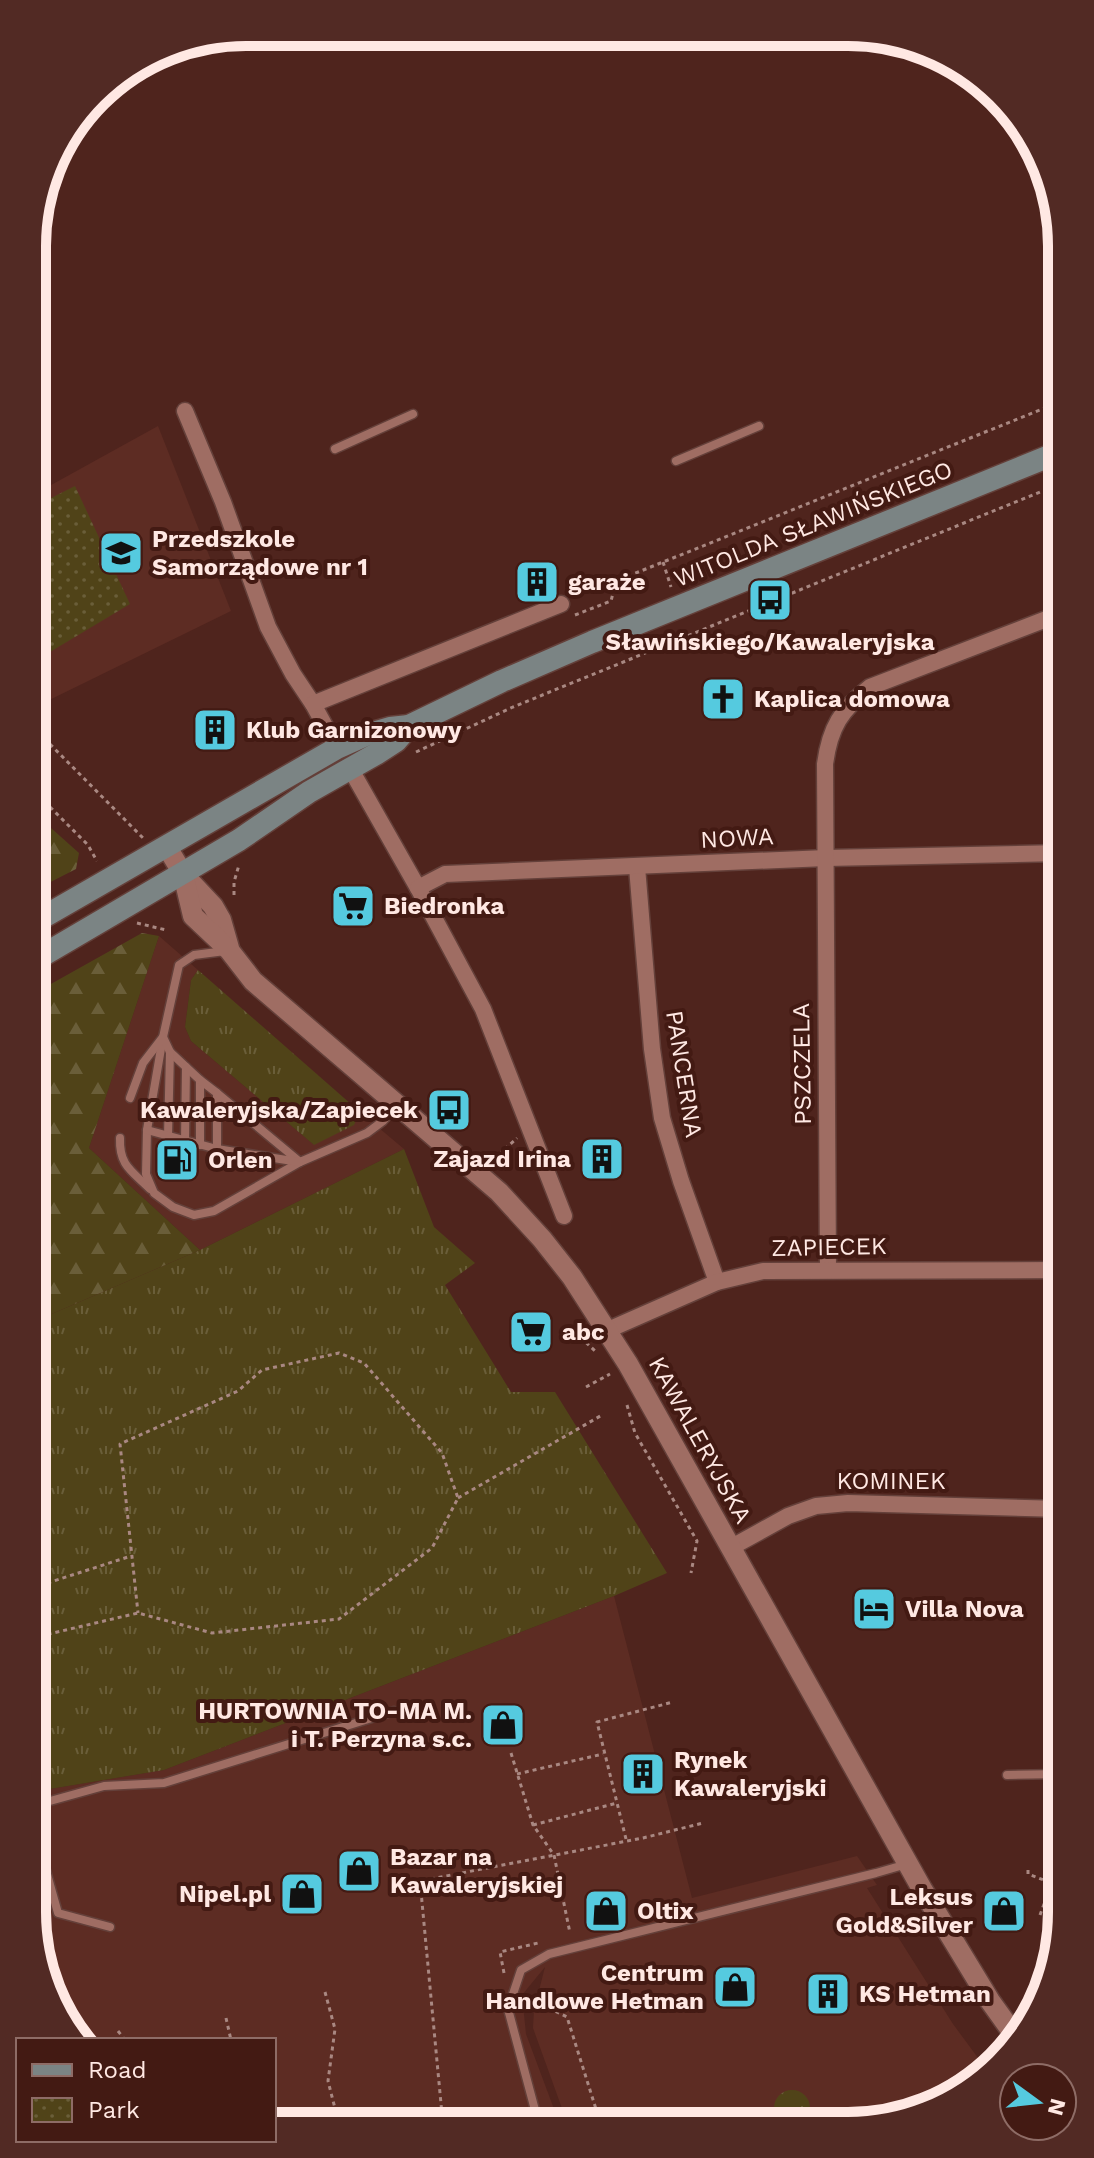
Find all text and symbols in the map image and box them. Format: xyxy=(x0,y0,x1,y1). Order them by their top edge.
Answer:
street label: WITOLDA SŁAWIŃSKIEGO xyxy=(670,455,956,593)
place label: Przedszkole Samorządowe nr 1 xyxy=(152,525,368,581)
school or university icon: Przedszkole Samorządowe nr 1 xyxy=(97,529,145,577)
building icon: garaże xyxy=(513,558,561,606)
place label: garaże xyxy=(568,568,646,596)
bus stop icon: Sławińskiego/Kawaleryjska xyxy=(746,576,794,624)
place label: Sławińskiego/Kawaleryjska xyxy=(605,628,935,656)
church icon: Kaplica domowa xyxy=(699,675,747,723)
place label: Kaplica domowa xyxy=(754,685,950,713)
building icon: Klub Garnizonowy xyxy=(191,706,239,754)
place label: Klub Garnizonowy xyxy=(246,716,462,744)
street label: NOWA xyxy=(700,822,774,854)
supermarket icon: Biedronka xyxy=(329,882,377,930)
place label: Biedronka xyxy=(384,892,505,920)
street label: PSZCZELA xyxy=(787,1003,817,1125)
street label: PANCERNA xyxy=(660,1009,708,1140)
bus stop icon: Kawaleryjska/Zapiecek xyxy=(425,1086,473,1134)
place label: Kawaleryjska/Zapiecek xyxy=(140,1096,418,1124)
building icon: Zajazd Irina xyxy=(578,1135,626,1183)
fuel station icon: Orlen xyxy=(153,1136,201,1184)
place label: Zajazd Irina xyxy=(433,1145,571,1173)
place label: Orlen xyxy=(208,1146,273,1174)
street label: ZAPIECEK xyxy=(771,1232,887,1262)
supermarket icon: abc xyxy=(507,1308,555,1356)
place label: abc xyxy=(562,1318,605,1346)
street label: KAWALERYJSKA xyxy=(643,1352,757,1528)
street label: KOMINEK xyxy=(836,1467,946,1495)
hotel icon: Villa Nova xyxy=(850,1585,898,1633)
place label: Villa Nova xyxy=(905,1595,1024,1623)
place label: HURTOWNIA TO-MA M. i T. Perzyna s.c. xyxy=(198,1697,472,1753)
shop icon: HURTOWNIA TO-MA M. i T. Perzyna s.c. xyxy=(479,1701,527,1749)
place label: Rynek Kawaleryjski xyxy=(674,1746,827,1802)
building icon: Rynek Kawaleryjski xyxy=(619,1750,667,1798)
place label: Bazar na Kawaleryjskiej xyxy=(390,1843,563,1899)
shop icon: Bazar na Kawaleryjskiej xyxy=(335,1847,383,1895)
shop icon: Nipel.pl xyxy=(278,1870,326,1918)
place label: Nipel.pl xyxy=(179,1880,271,1908)
place label: Leksus Gold&Silver xyxy=(836,1883,974,1939)
shop icon: Oltix xyxy=(582,1887,630,1935)
shop icon: Leksus Gold&Silver xyxy=(980,1887,1028,1935)
place label: Oltix xyxy=(637,1897,694,1925)
place label: Centrum Handlowe Hetman xyxy=(485,1959,704,2015)
shop icon: Centrum Handlowe Hetman xyxy=(711,1963,759,2011)
building icon: KS Hetman xyxy=(804,1970,852,2018)
place label: KS Hetman xyxy=(859,1980,991,2008)
legend xyxy=(16,2038,276,2142)
text: Road xyxy=(88,2056,147,2084)
north arrow xyxy=(998,2062,1078,2142)
text: Park xyxy=(88,2096,140,2124)
text: N xyxy=(1043,2096,1071,2118)

